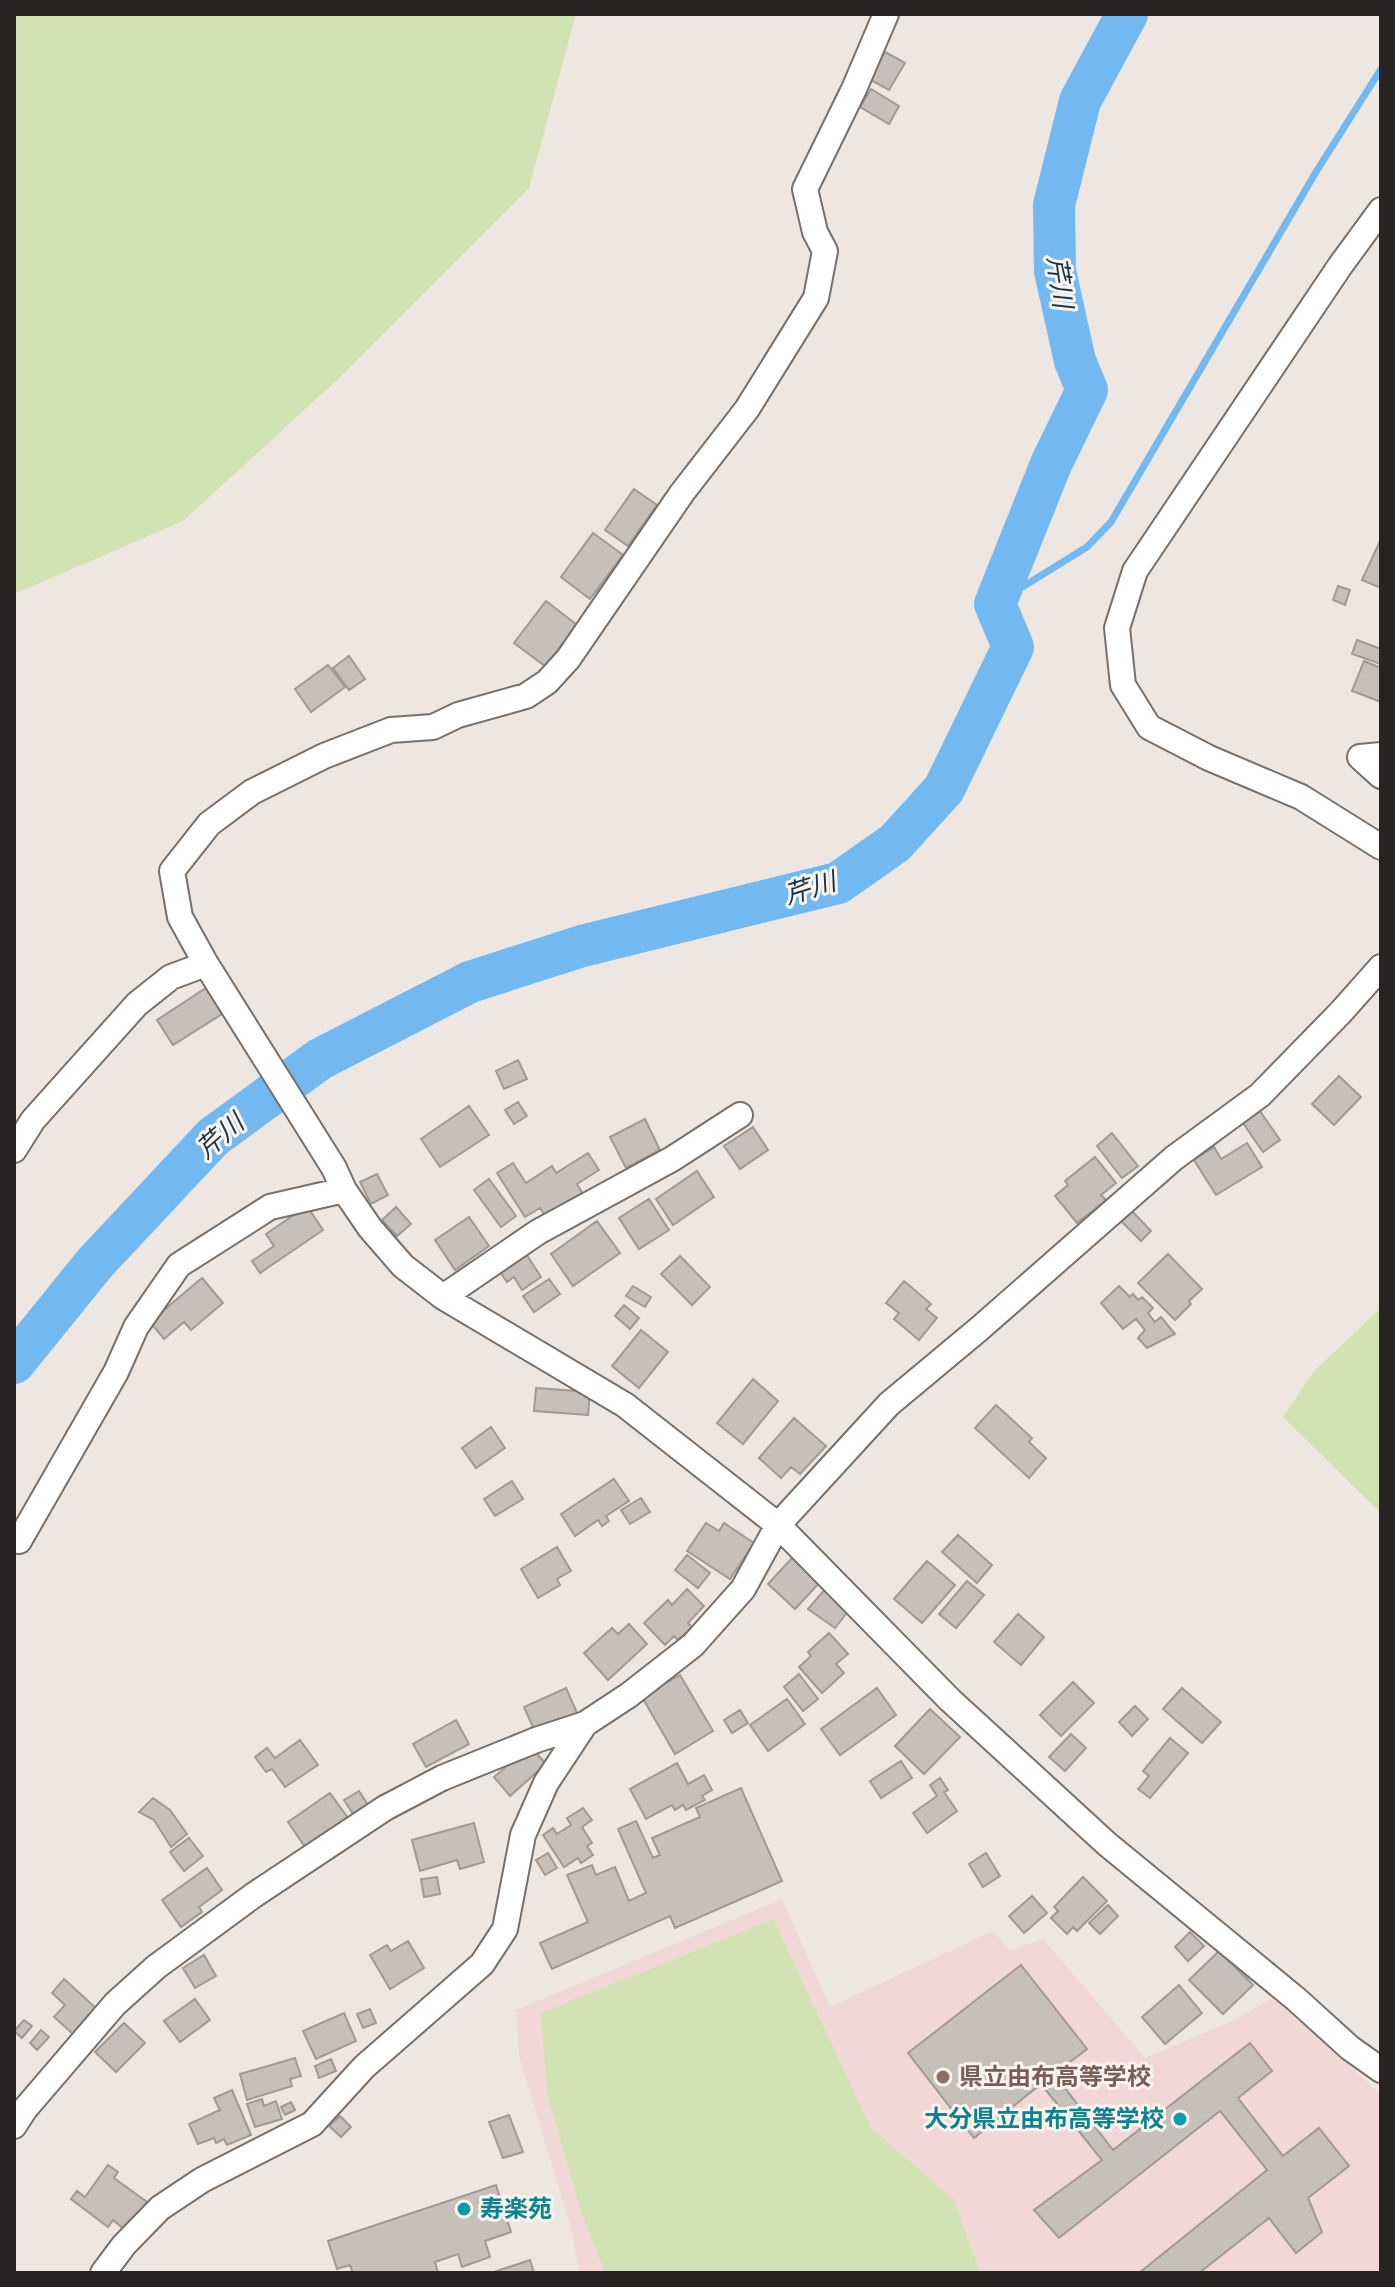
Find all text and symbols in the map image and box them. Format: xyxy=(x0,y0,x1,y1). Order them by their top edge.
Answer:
water label: 芹川 xyxy=(1041,254,1081,313)
water label: 芹川 xyxy=(780,863,842,911)
water label: 芹川 xyxy=(189,1104,252,1165)
place label: 県立由布高等学校 xyxy=(959,2061,1151,2092)
marker: 県立由布高等学校 xyxy=(934,2068,952,2086)
place label: 大分県立由布高等学校 xyxy=(924,2103,1164,2134)
marker: 大分県立由布高等学校 xyxy=(1171,2110,1189,2128)
place label: 寿楽苑 xyxy=(480,2193,552,2224)
marker: 寿楽苑 xyxy=(455,2200,473,2218)

